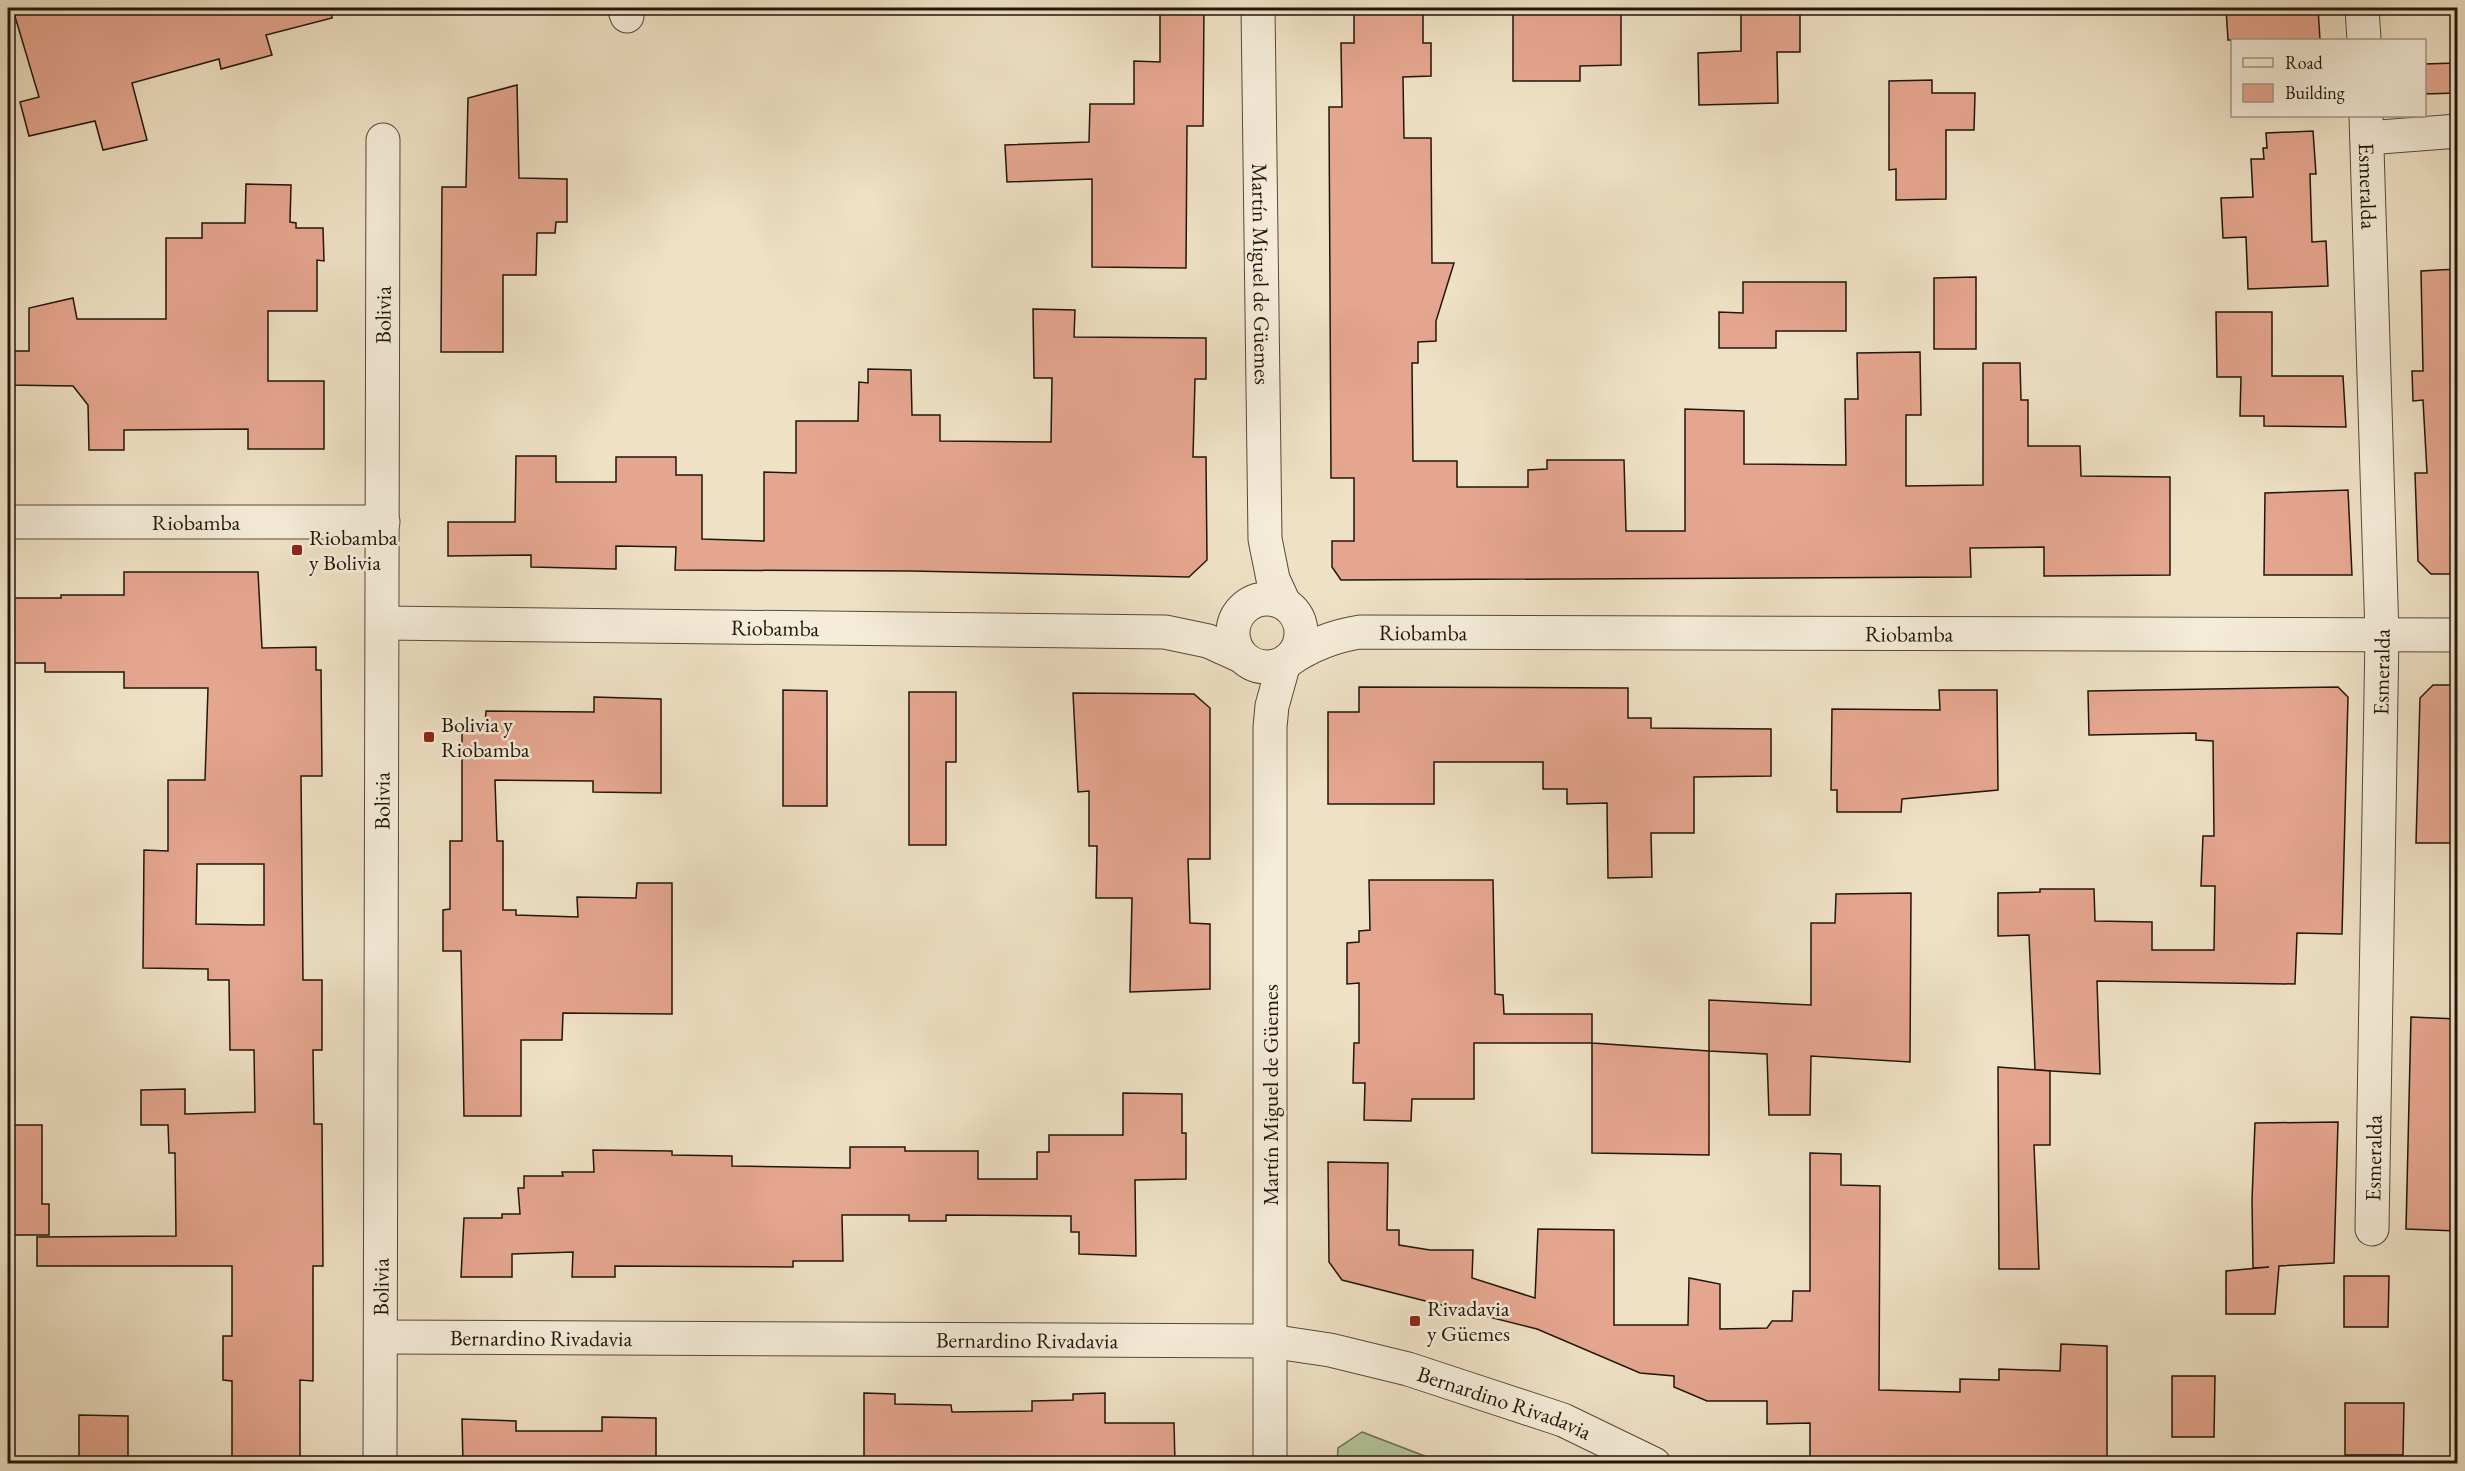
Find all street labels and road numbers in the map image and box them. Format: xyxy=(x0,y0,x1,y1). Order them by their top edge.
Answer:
street label: Esmeralda xyxy=(2352,142,2383,230)
street label: Martín Miguel de Güemes xyxy=(1245,163,1277,385)
street label: Bolivia xyxy=(369,286,398,344)
street label: Riobamba xyxy=(152,508,240,537)
street label: Riobamba xyxy=(731,613,820,643)
street label: Riobamba xyxy=(1379,618,1468,647)
street label: Riobamba xyxy=(1865,619,1954,649)
street label: Esmeralda xyxy=(2366,628,2397,716)
street label: Bolivia xyxy=(367,772,397,830)
street label: Martín Miguel de Güemes xyxy=(1256,984,1285,1206)
street label: Esmeralda xyxy=(2358,1114,2389,1202)
street label: Bolivia xyxy=(366,1258,395,1316)
street label: Bernardino Rivadavia xyxy=(450,1323,633,1353)
street label: Bernardino Rivadavia xyxy=(936,1325,1119,1355)
street label: Bernardino Rivadavia xyxy=(1414,1359,1596,1447)

